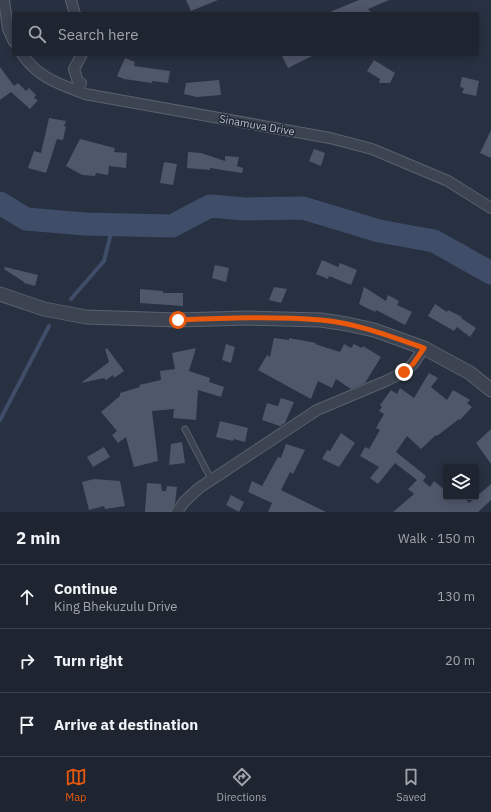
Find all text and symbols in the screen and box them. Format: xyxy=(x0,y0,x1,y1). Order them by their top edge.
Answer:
search box xyxy=(12,12,479,56)
icon: search xyxy=(26,23,48,45)
text: Search here xyxy=(58,25,138,44)
street label: Sinamuva Drive xyxy=(218,111,296,139)
route start xyxy=(169,311,187,329)
route end xyxy=(395,363,413,381)
map controls xyxy=(443,464,479,500)
button: layers xyxy=(443,464,479,500)
text: 2 min xyxy=(16,527,60,549)
text: Walk · 150 m xyxy=(398,530,475,547)
text: Continue xyxy=(54,579,118,598)
icon: ahead xyxy=(16,586,38,608)
text: 130 m xyxy=(437,588,475,605)
text: King Bhekuzulu Drive xyxy=(54,598,178,615)
icon: right xyxy=(16,650,38,672)
text: Turn right xyxy=(54,651,123,670)
text: 20 m xyxy=(445,652,475,669)
icon: arrive xyxy=(16,714,38,736)
text: Arrive at destination xyxy=(54,715,198,734)
tab: Map xyxy=(65,766,87,804)
tab: Directions xyxy=(217,766,267,804)
tab: Saved xyxy=(396,766,426,804)

